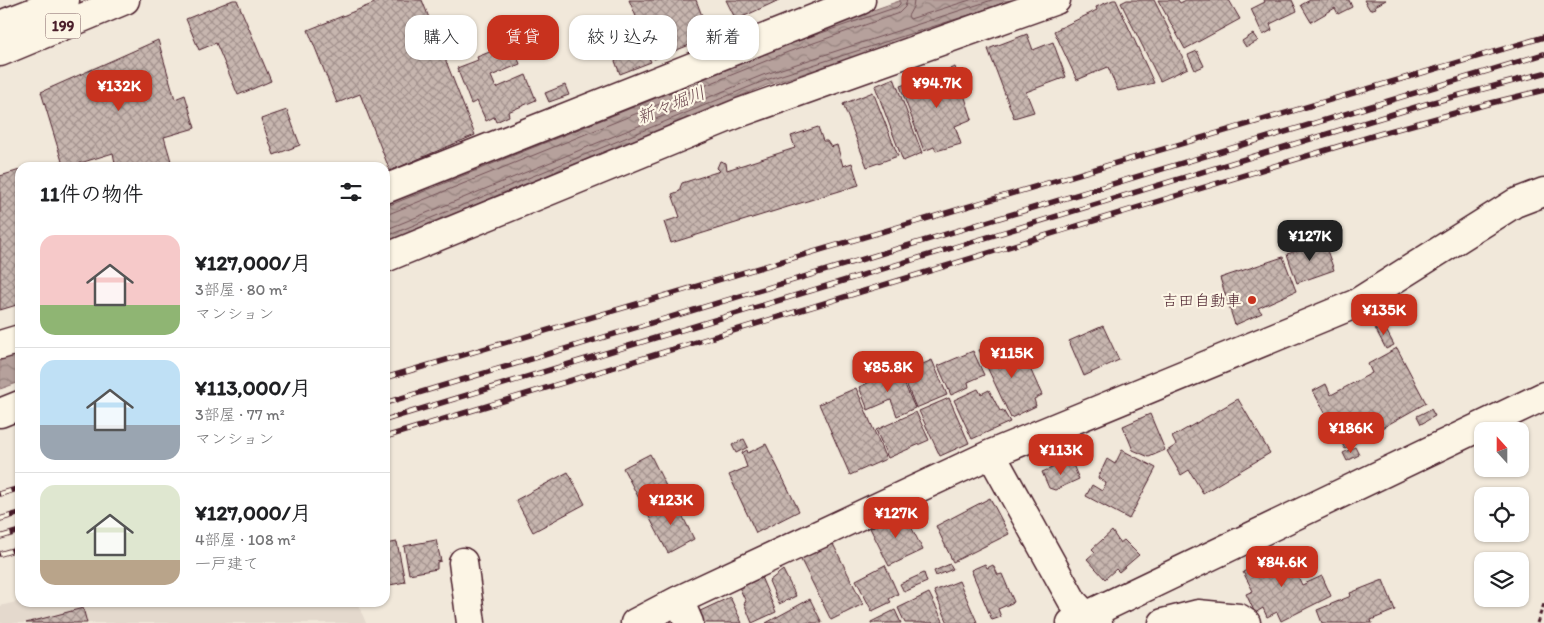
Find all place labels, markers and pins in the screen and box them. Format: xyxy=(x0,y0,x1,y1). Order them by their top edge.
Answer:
pin: ¥94.7K xyxy=(896,66,978,109)
pin: ¥132K xyxy=(84,70,154,112)
pin: ¥127K xyxy=(1275,220,1345,262)
place label: 吉田自動車 xyxy=(1162,291,1242,310)
marker: 吉田自動車 xyxy=(1246,294,1258,306)
pin: ¥135K xyxy=(1349,294,1419,336)
pin: ¥115K xyxy=(977,336,1047,379)
pin: ¥85.8K xyxy=(847,350,929,393)
pin: ¥186K xyxy=(1316,412,1386,454)
pin: ¥113K xyxy=(1026,434,1096,476)
pin: ¥123K xyxy=(636,484,706,526)
pin: ¥127K xyxy=(861,496,931,539)
pin: ¥84.6K xyxy=(1241,546,1323,588)

